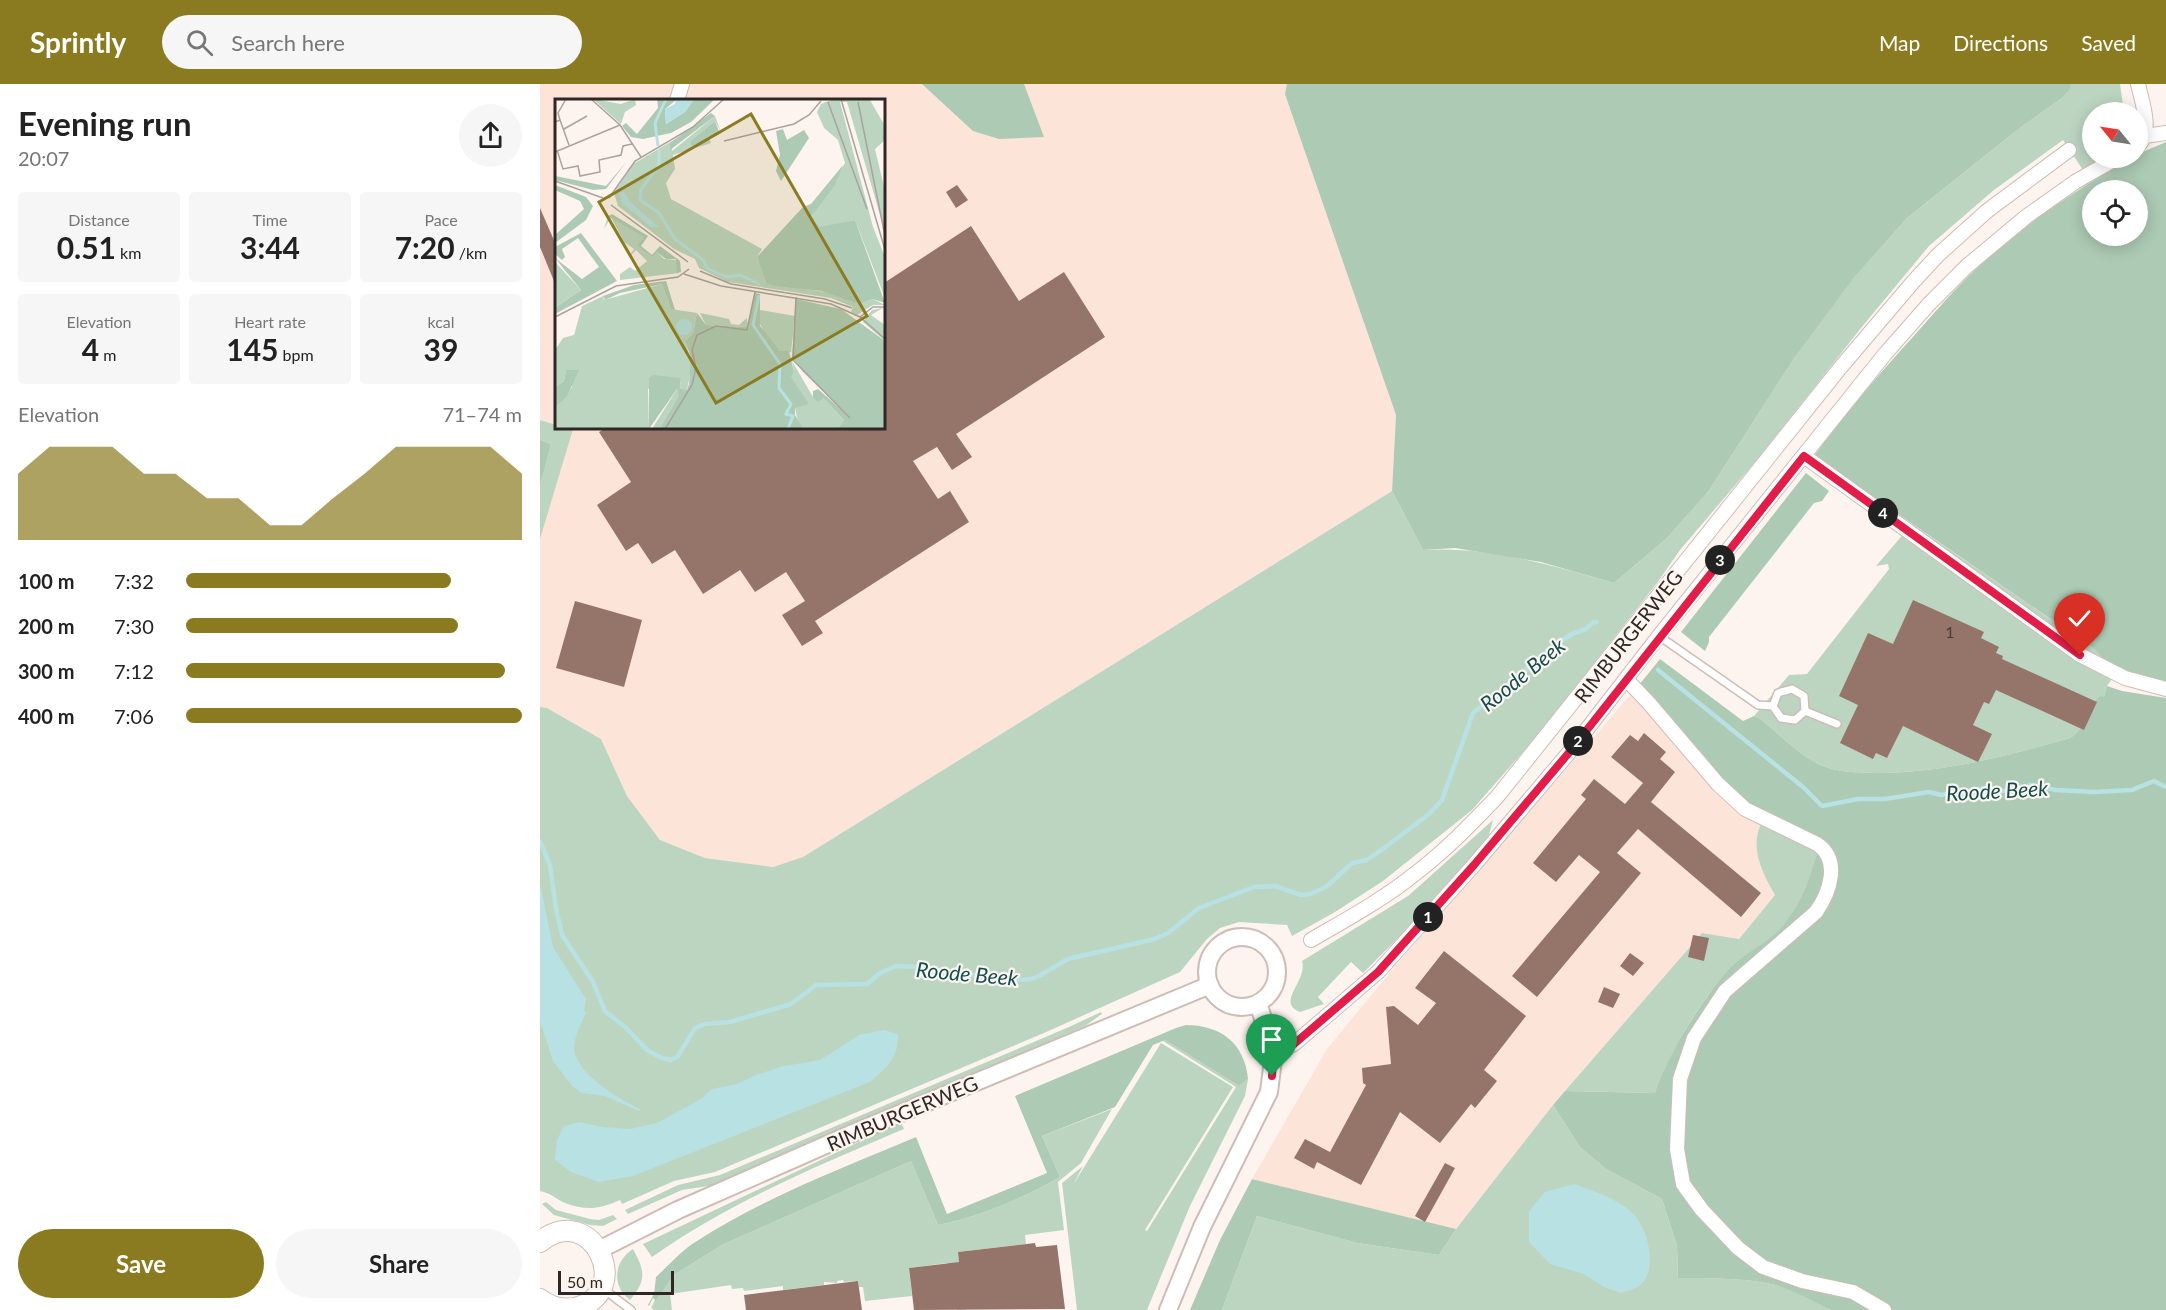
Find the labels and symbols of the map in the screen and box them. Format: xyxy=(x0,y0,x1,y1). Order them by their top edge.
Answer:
inset map xyxy=(555,99,885,429)
north arrow xyxy=(2082,102,2148,168)
pin: 4 xyxy=(1868,498,1898,528)
pin: 3 xyxy=(1705,545,1735,575)
street label: RIMBURGERWEG xyxy=(1569,565,1687,707)
pin xyxy=(2054,593,2105,655)
house number: 1 xyxy=(1945,622,1955,641)
water label: Roode Beek xyxy=(1475,632,1570,716)
pin: 2 xyxy=(1563,726,1593,756)
water label: Roode Beek xyxy=(1945,775,2050,805)
pin: 1 xyxy=(1413,902,1443,932)
water label: Roode Beek xyxy=(915,956,1020,990)
pin xyxy=(1246,1014,1297,1076)
street label: RIMBURGERWEG xyxy=(823,1070,981,1156)
scale bar xyxy=(558,1268,674,1296)

